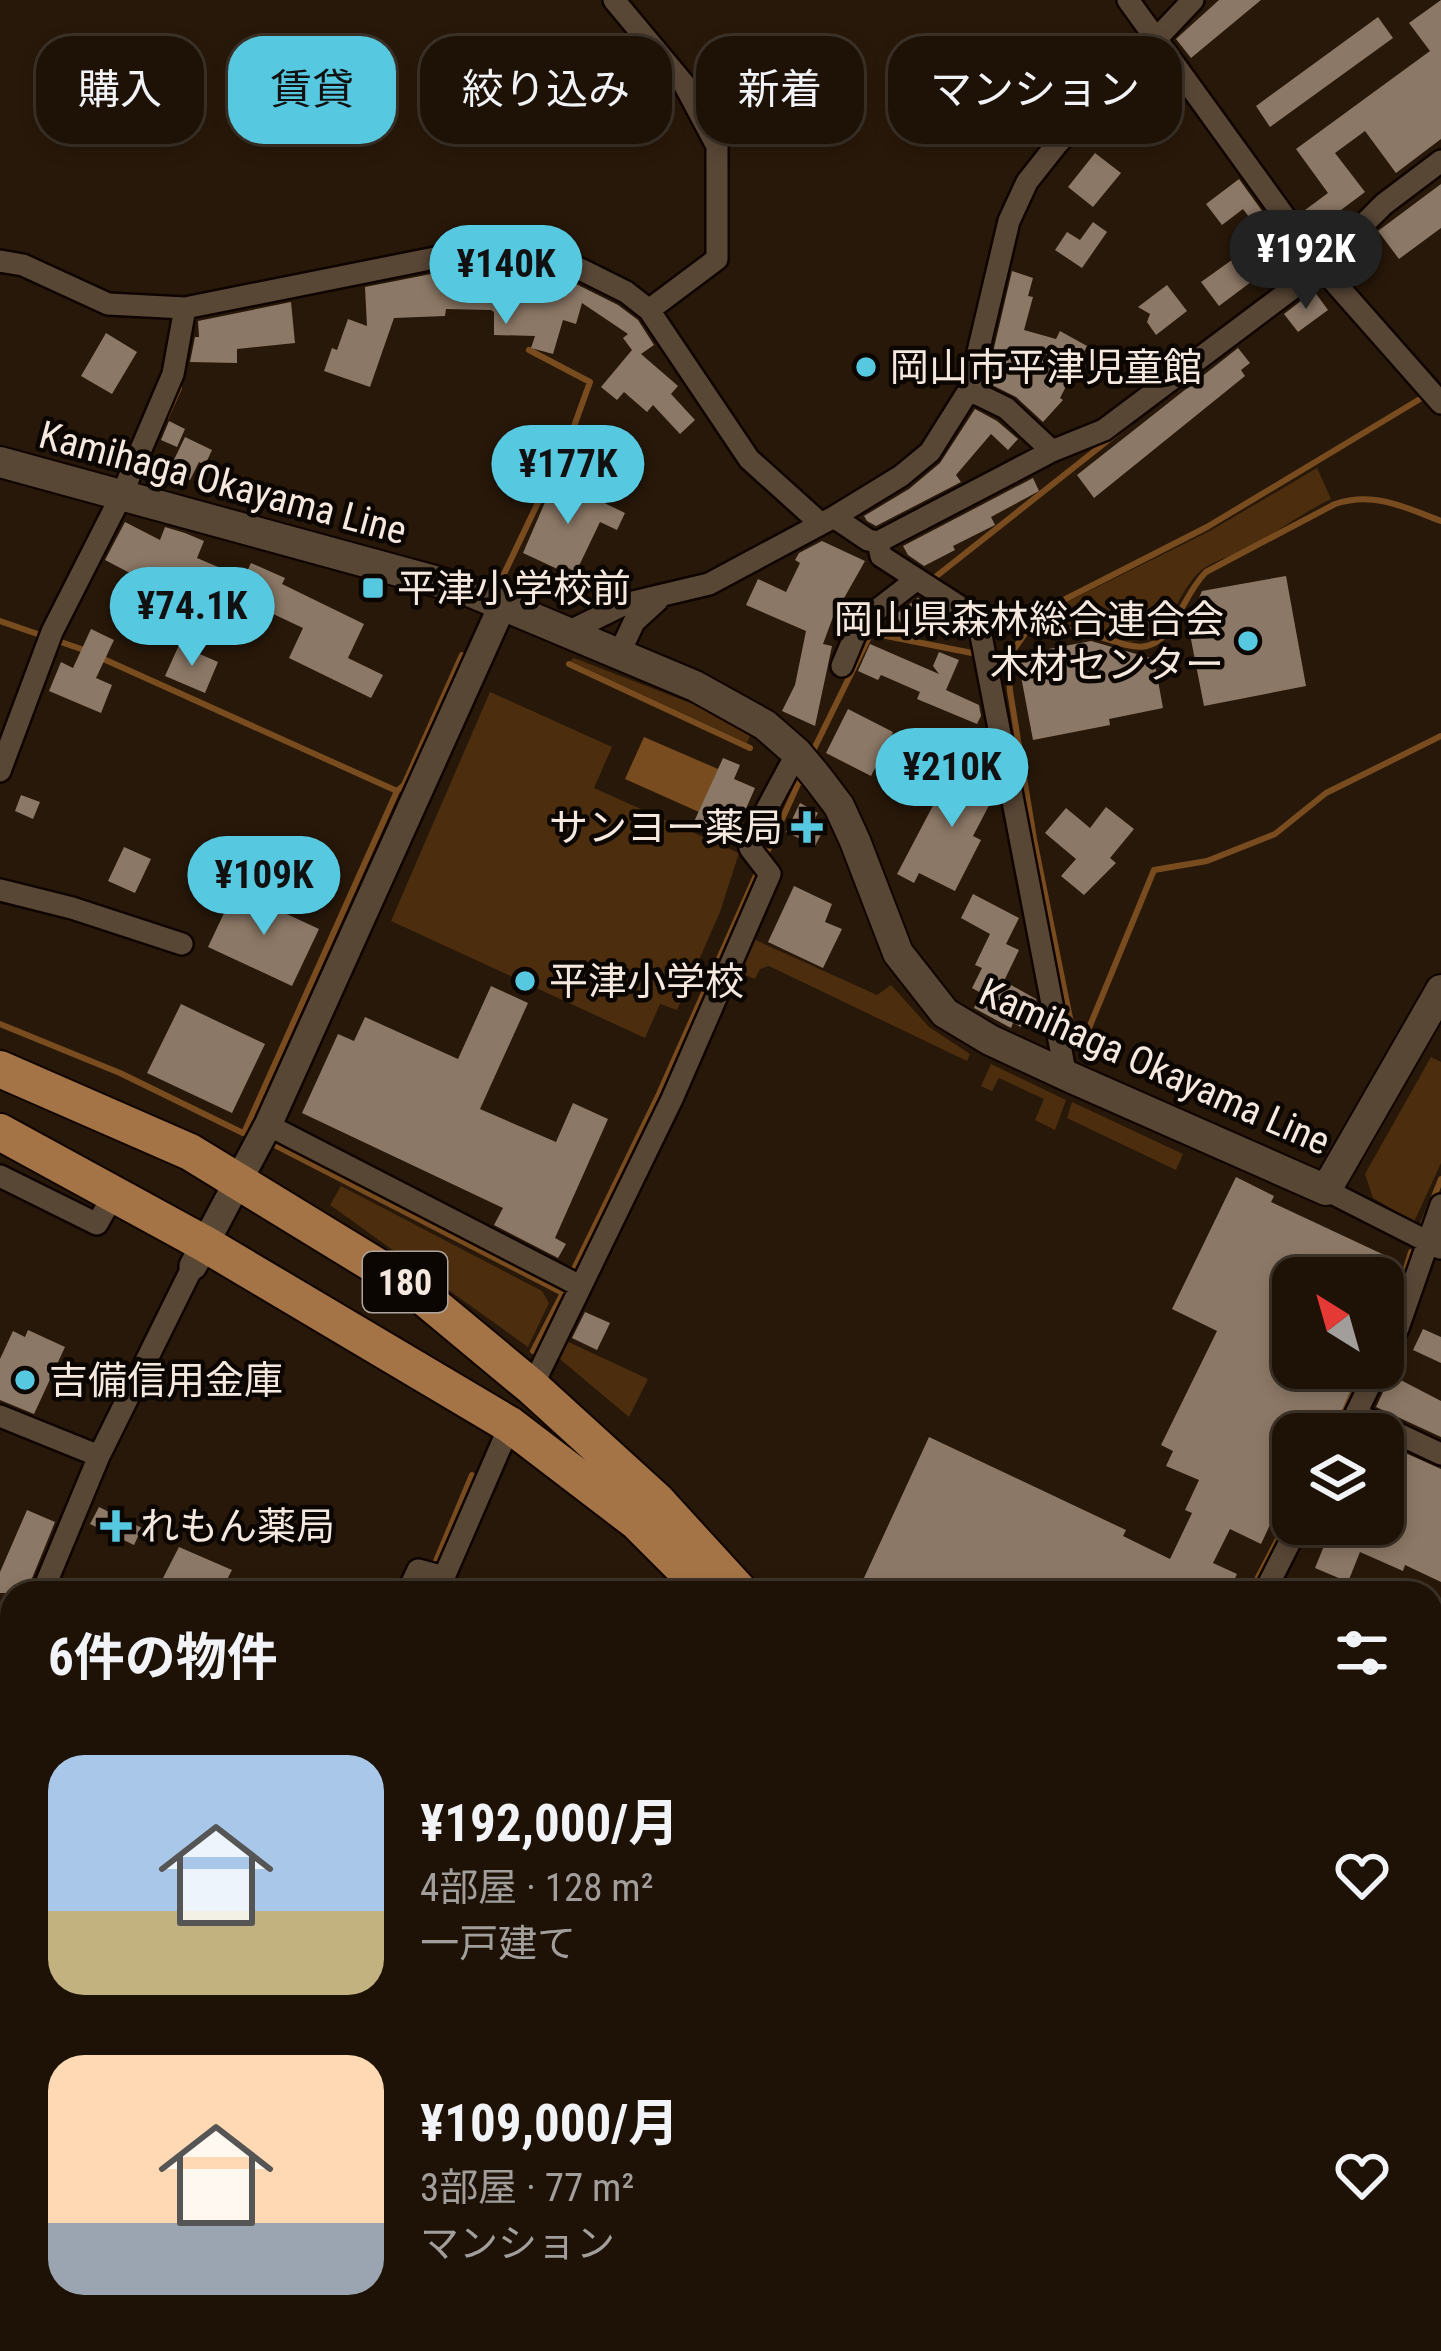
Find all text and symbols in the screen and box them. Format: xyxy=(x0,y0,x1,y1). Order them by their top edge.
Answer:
chip: 購入 xyxy=(36,36,204,144)
chip: 賃貸 xyxy=(228,36,396,144)
chip: 絞り込み xyxy=(420,36,672,144)
chip: 新着 xyxy=(696,36,864,144)
chip: マンション xyxy=(888,36,1182,144)
pin: ¥192K xyxy=(1222,210,1390,312)
pin: ¥140K xyxy=(422,225,590,327)
text: ¥192K xyxy=(1256,226,1356,272)
text: ¥140K xyxy=(456,241,556,287)
place label: 岡山市平津児童館 xyxy=(890,345,1202,391)
marker: 岡山市平津児童館 xyxy=(853,354,879,380)
street label: Kamihaga Okayama Line xyxy=(34,412,411,554)
pin: ¥177K xyxy=(484,425,652,527)
text: ¥177K xyxy=(518,441,618,487)
place label: 平津小学校前 xyxy=(397,566,631,612)
pin: ¥74.1K xyxy=(94,567,290,669)
marker: 平津小学校前 xyxy=(360,575,386,601)
text: ¥74.1K xyxy=(137,583,247,629)
place label: 岡山県森林総合連合会 木材センター xyxy=(834,597,1224,688)
marker: 岡山県森林総合連合会 木材センター xyxy=(1235,628,1261,654)
pin: ¥210K xyxy=(868,728,1036,830)
text: ¥210K xyxy=(902,744,1002,790)
place label: サンヨー薬局 xyxy=(549,805,783,851)
marker: サンヨー薬局 xyxy=(794,814,820,840)
pin: ¥109K xyxy=(180,836,348,938)
text: ¥109K xyxy=(214,852,314,898)
place label: 平津小学校 xyxy=(549,959,744,1005)
marker: 平津小学校 xyxy=(512,968,538,994)
street label: Kamihaga Okayama Line xyxy=(972,969,1337,1165)
road number: 180 xyxy=(363,1252,447,1312)
north arrow xyxy=(1272,1257,1404,1389)
map controls xyxy=(1272,1257,1404,1545)
place label: 吉備信用金庫 xyxy=(49,1358,283,1404)
marker: 吉備信用金庫 xyxy=(12,1367,38,1393)
button: layers xyxy=(1272,1413,1404,1545)
place label: れもん薬局 xyxy=(140,1504,335,1550)
marker: れもん薬局 xyxy=(103,1513,129,1539)
icon: filters xyxy=(1329,1620,1395,1686)
text: 6件の物件 xyxy=(48,1628,278,1687)
text: ¥192,000/月 xyxy=(420,1794,679,1853)
icon: home xyxy=(144,1803,288,1947)
icon: heart xyxy=(1329,1842,1395,1908)
text: 4部屋 · 128 m² xyxy=(420,1865,654,1911)
text: 一戸建て xyxy=(420,1921,576,1967)
text: ¥109,000/月 xyxy=(420,2094,679,2153)
icon: home xyxy=(144,2103,288,2247)
icon: heart xyxy=(1329,2142,1395,2208)
text: 3部屋 · 77 m² xyxy=(420,2165,634,2211)
text: マンション xyxy=(420,2221,615,2267)

